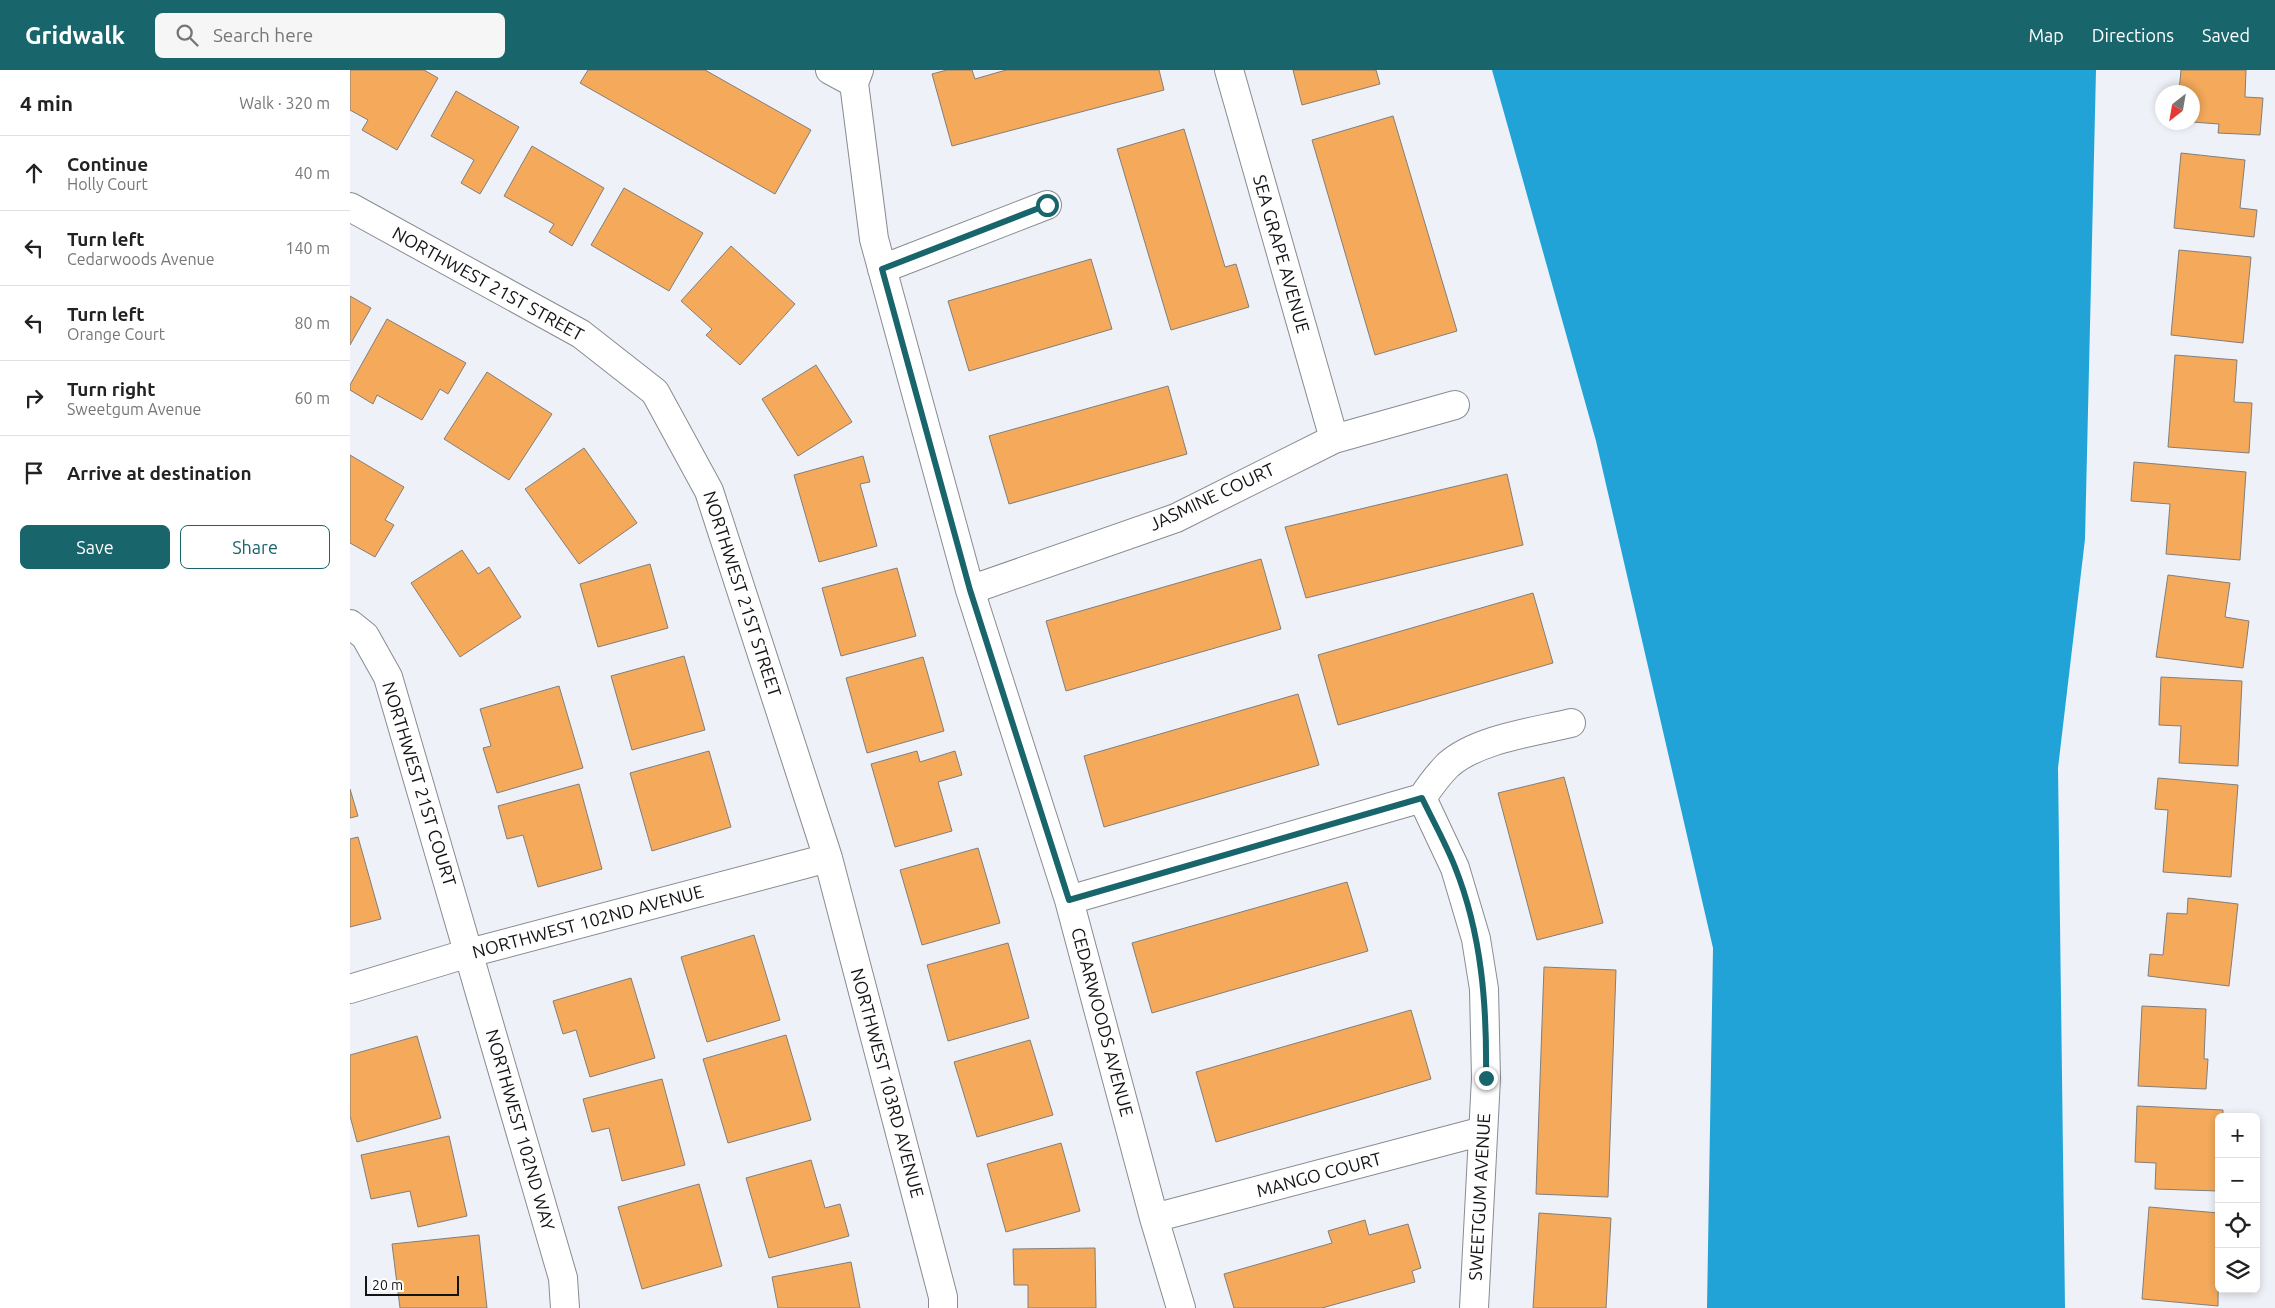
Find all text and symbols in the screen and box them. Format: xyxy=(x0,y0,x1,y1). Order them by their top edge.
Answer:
search box xyxy=(155,13,505,58)
icon: search xyxy=(173,21,201,49)
text: Gridwalk xyxy=(25,22,125,49)
text: Search here xyxy=(213,24,313,46)
text: Map xyxy=(2028,25,2064,45)
text: Directions xyxy=(2092,25,2174,45)
text: Saved xyxy=(2202,25,2250,45)
north arrow xyxy=(2155,85,2200,130)
text: 4 min xyxy=(20,91,73,115)
text: Walk · 320 m xyxy=(239,94,330,112)
text: Continue xyxy=(67,153,148,175)
icon: ahead xyxy=(20,159,48,187)
text: 40 m xyxy=(294,164,330,182)
street label: SEA GRAPE AVENUE xyxy=(1250,172,1314,335)
text: Holly Court xyxy=(67,175,148,193)
route start xyxy=(1036,194,1059,217)
street label: NORTHWEST 21ST STREET xyxy=(389,222,588,344)
text: Turn left xyxy=(67,228,145,250)
icon: left xyxy=(20,234,48,262)
text: 140 m xyxy=(285,239,330,257)
text: Cedarwoods Avenue xyxy=(67,250,215,268)
text: Turn left xyxy=(67,303,145,325)
icon: left xyxy=(20,309,48,337)
text: 80 m xyxy=(294,314,330,332)
text: Orange Court xyxy=(67,325,165,343)
text: Turn right xyxy=(67,378,155,400)
icon: right xyxy=(20,384,48,412)
text: 60 m xyxy=(294,389,330,407)
text: Sweetgum Avenue xyxy=(67,400,201,418)
street label: JASMINE COURT xyxy=(1146,458,1277,534)
icon: arrive xyxy=(20,459,48,487)
text: Arrive at destination xyxy=(67,462,252,484)
street label: NORTHWEST 21ST STREET xyxy=(700,488,786,699)
button: Save xyxy=(20,525,170,569)
button: Share xyxy=(180,525,330,569)
street label: NORTHWEST 21ST COURT xyxy=(379,679,461,888)
street label: NORTHWEST 102ND AVENUE xyxy=(470,881,706,962)
street label: CEDARWOODS AVENUE xyxy=(1068,925,1138,1118)
street label: NORTHWEST 103RD AVENUE xyxy=(848,966,928,1200)
street label: NORTHWEST 102ND WAY xyxy=(483,1027,559,1233)
route end xyxy=(1475,1067,1498,1090)
street label: SWEETGUM AVENUE xyxy=(1465,1113,1493,1281)
map controls xyxy=(2215,1113,2260,1293)
button: + xyxy=(2215,1113,2260,1158)
street label: MANGO COURT xyxy=(1254,1148,1383,1200)
button: − xyxy=(2215,1158,2260,1203)
button: locate xyxy=(2215,1203,2260,1248)
button: layers xyxy=(2215,1248,2260,1293)
scale bar xyxy=(365,1273,459,1296)
text: 20 m xyxy=(372,1277,403,1293)

